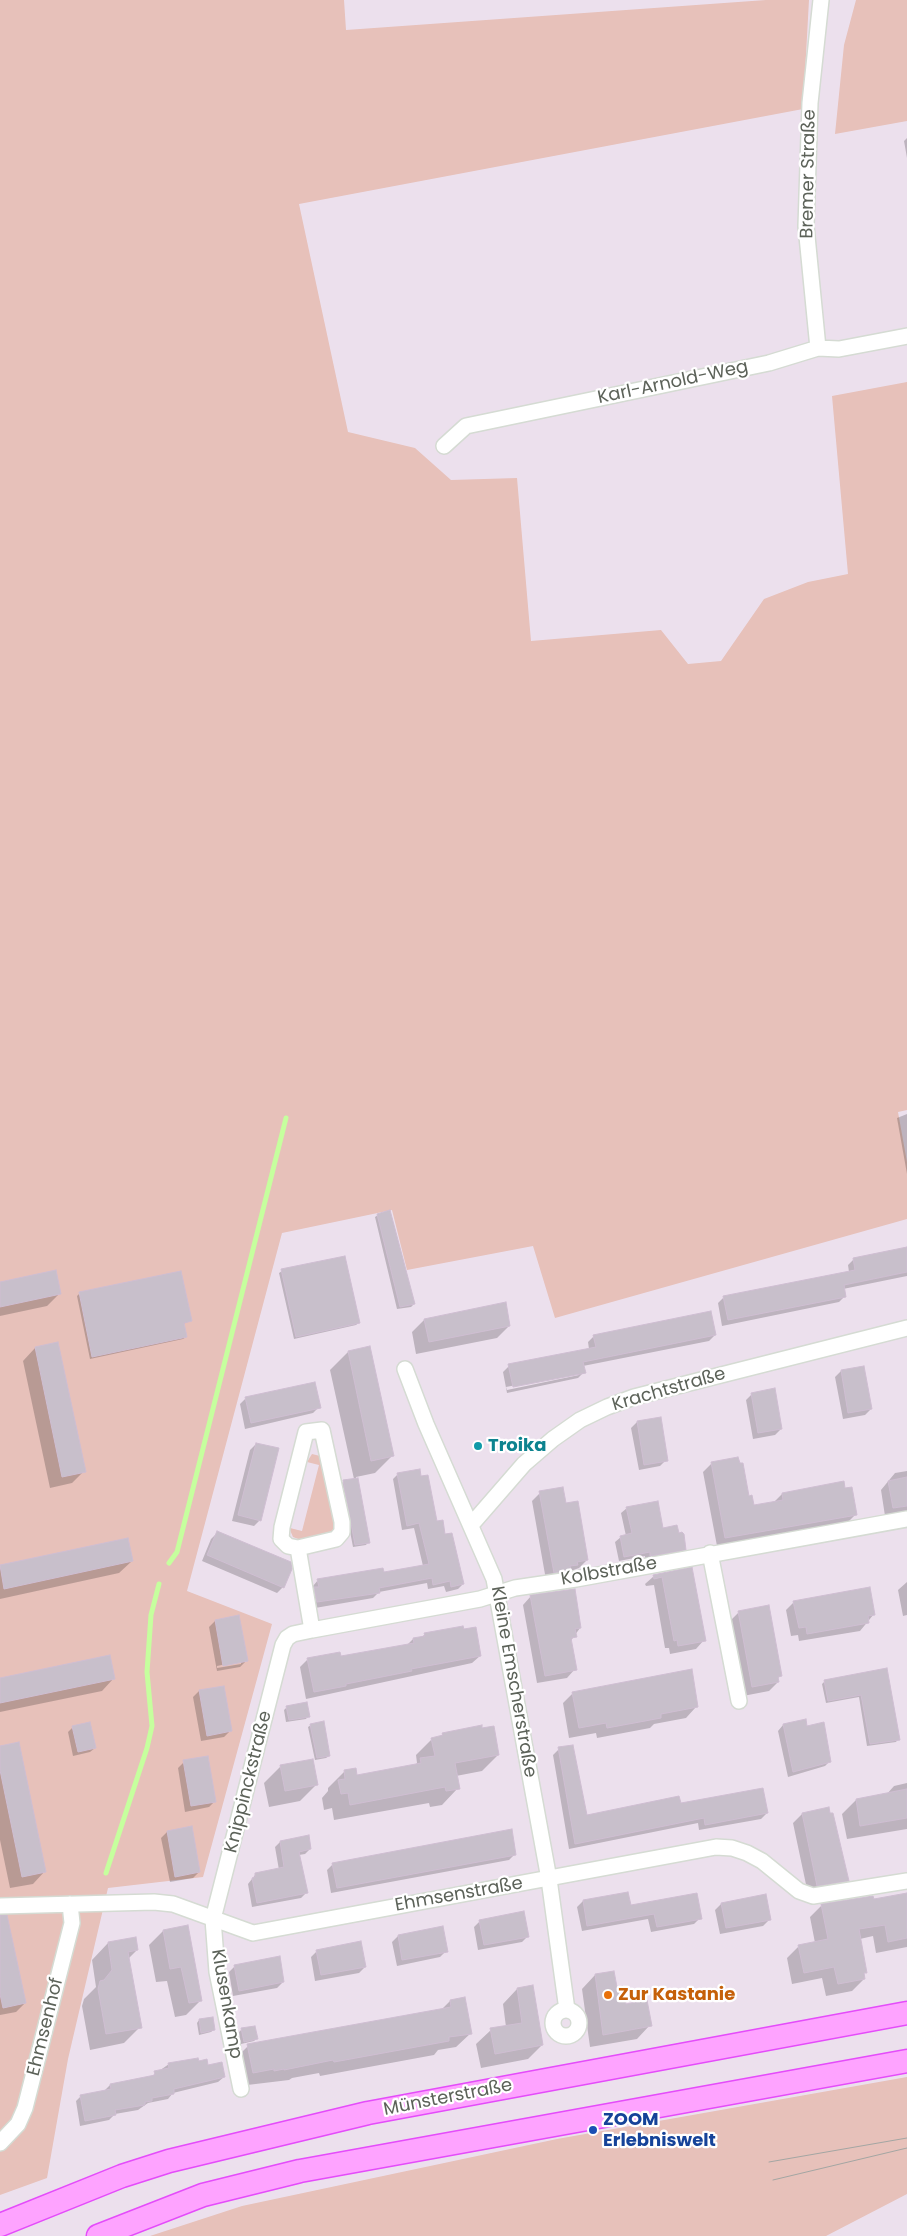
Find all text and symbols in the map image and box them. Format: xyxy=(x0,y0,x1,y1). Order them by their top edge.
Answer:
street label: Bremer Straße xyxy=(797,109,821,239)
street label: Karl-Arnold-Weg xyxy=(596,356,750,410)
street label: Krachtstraße xyxy=(610,1364,728,1416)
place label: Troika xyxy=(488,1435,546,1457)
marker: Troika xyxy=(472,1440,484,1452)
street label: Kolbstraße xyxy=(559,1553,659,1591)
street label: Kleine Emscherstraße xyxy=(486,1585,540,1779)
street label: Knippinckstraße xyxy=(221,1709,277,1855)
street label: Ehmsenstraße xyxy=(393,1873,525,1917)
street label: Klusenkamp xyxy=(206,1947,246,2061)
street label: Ehmsenhof xyxy=(23,1976,69,2078)
place label: Zur Kastanie xyxy=(618,1984,735,2006)
marker: Zur Kastanie xyxy=(602,1989,614,2001)
street label: Münsterstraße xyxy=(382,2075,514,2121)
place label: ZOOM Erlebniswelt xyxy=(603,2109,716,2152)
marker: ZOOM Erlebniswelt xyxy=(587,2124,599,2136)

